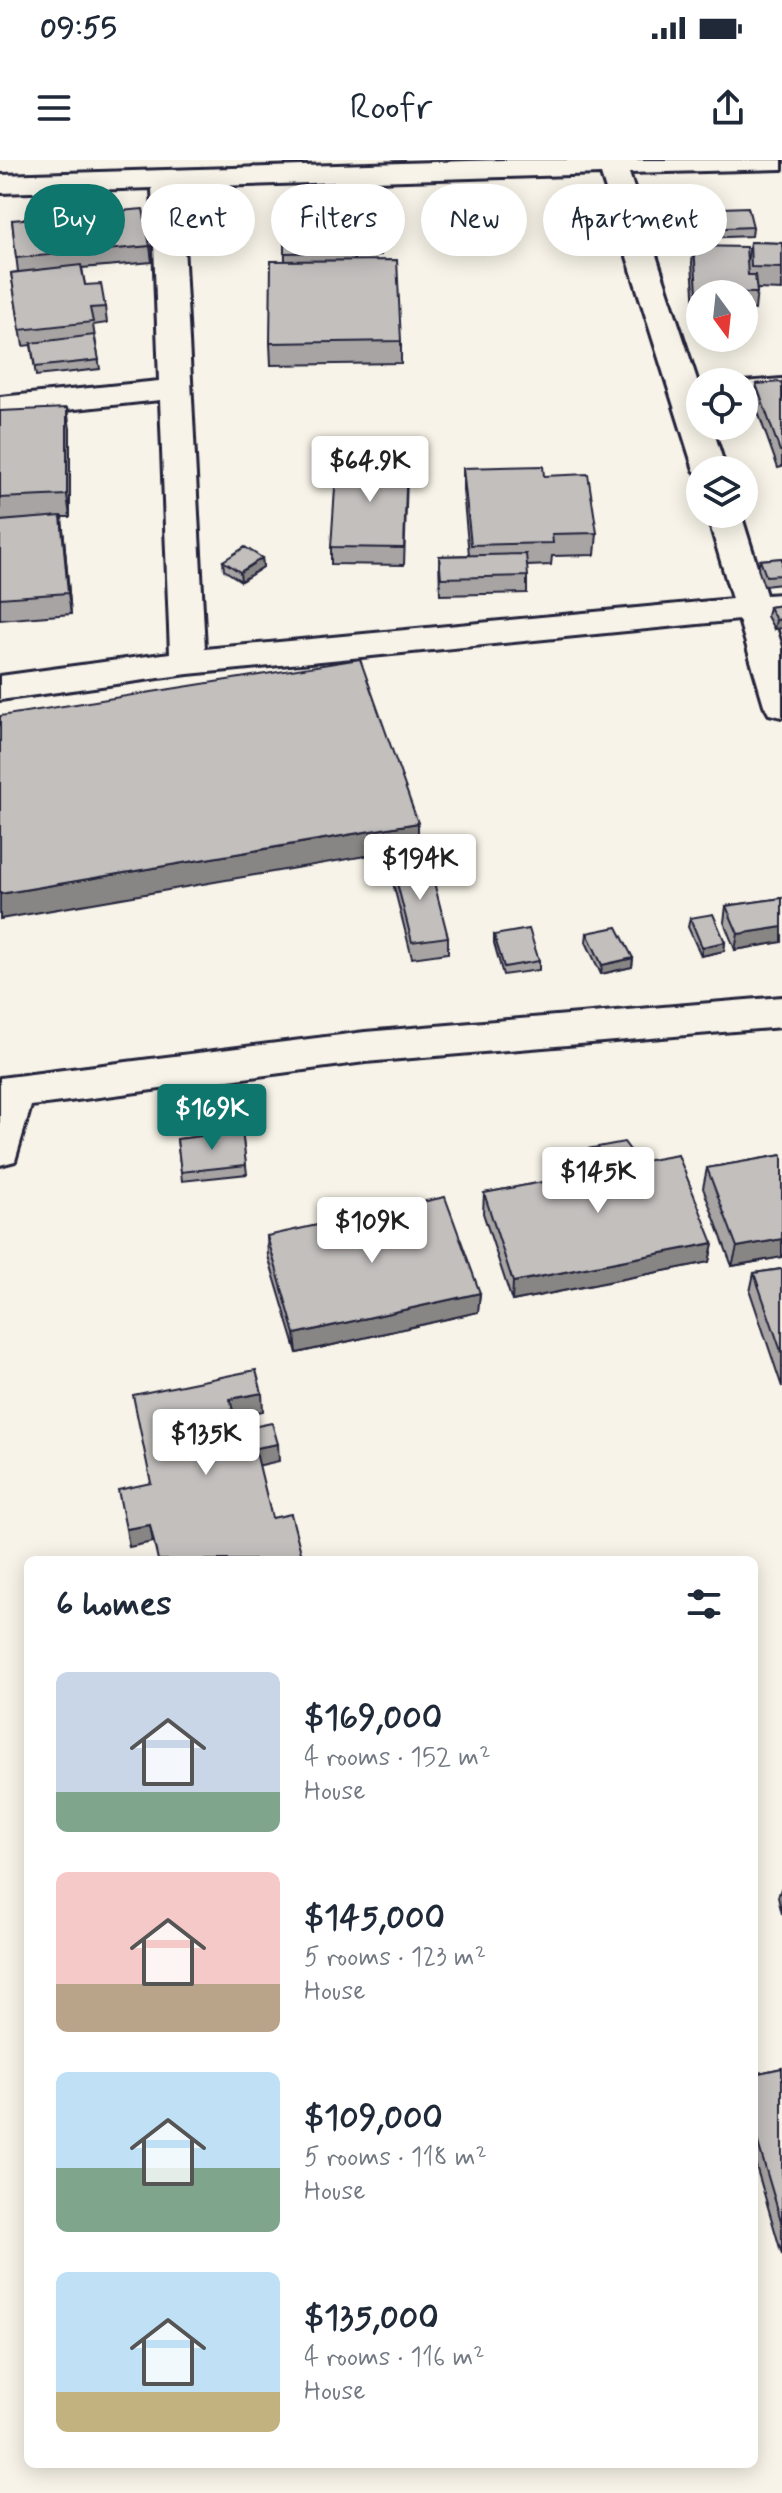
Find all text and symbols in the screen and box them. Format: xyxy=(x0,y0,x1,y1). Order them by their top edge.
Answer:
text: 09:55 xyxy=(40,9,117,48)
text: Roofr xyxy=(350,85,432,132)
icon: menu xyxy=(32,86,76,130)
icon: share xyxy=(706,86,750,130)
chip: Buy xyxy=(24,184,125,256)
chip: Rent xyxy=(141,184,255,256)
chip: Filters xyxy=(271,184,405,256)
chip: New xyxy=(421,184,527,256)
chip: Apartment xyxy=(543,184,727,256)
north arrow xyxy=(686,280,758,352)
map controls xyxy=(686,280,758,528)
button: locate xyxy=(686,368,758,440)
pin: $64.9K xyxy=(305,436,435,504)
text: $64.9K xyxy=(330,445,410,479)
button: layers xyxy=(686,456,758,528)
pin: $194K xyxy=(364,834,476,902)
text: $194K xyxy=(382,843,458,877)
pin: $169K xyxy=(156,1084,268,1152)
text: $169K xyxy=(175,1093,249,1127)
pin: $145K xyxy=(542,1147,654,1215)
text: $145K xyxy=(560,1156,636,1190)
pin: $109K xyxy=(316,1197,428,1265)
text: $109K xyxy=(335,1206,409,1240)
pin: $135K xyxy=(150,1409,262,1477)
text: $135K xyxy=(171,1418,241,1452)
text: 6 homes xyxy=(56,1582,171,1627)
icon: filters xyxy=(682,1582,726,1626)
text: $169,000 xyxy=(304,1696,442,1741)
icon: home xyxy=(120,1704,216,1800)
text: 4 rooms · 152 m² xyxy=(304,1741,491,1775)
text: House xyxy=(304,1775,365,1809)
text: $145,000 xyxy=(304,1896,445,1941)
icon: home xyxy=(120,1904,216,2000)
text: 5 rooms · 123 m² xyxy=(304,1941,486,1975)
text: House xyxy=(304,1975,365,2009)
text: $109,000 xyxy=(304,2096,443,2141)
icon: home xyxy=(120,2104,216,2200)
text: 5 rooms · 118 m² xyxy=(304,2141,487,2175)
text: House xyxy=(304,2175,365,2209)
text: $135,000 xyxy=(304,2296,439,2341)
icon: home xyxy=(120,2304,216,2400)
text: 4 rooms · 116 m² xyxy=(304,2341,485,2375)
text: House xyxy=(304,2375,365,2409)

